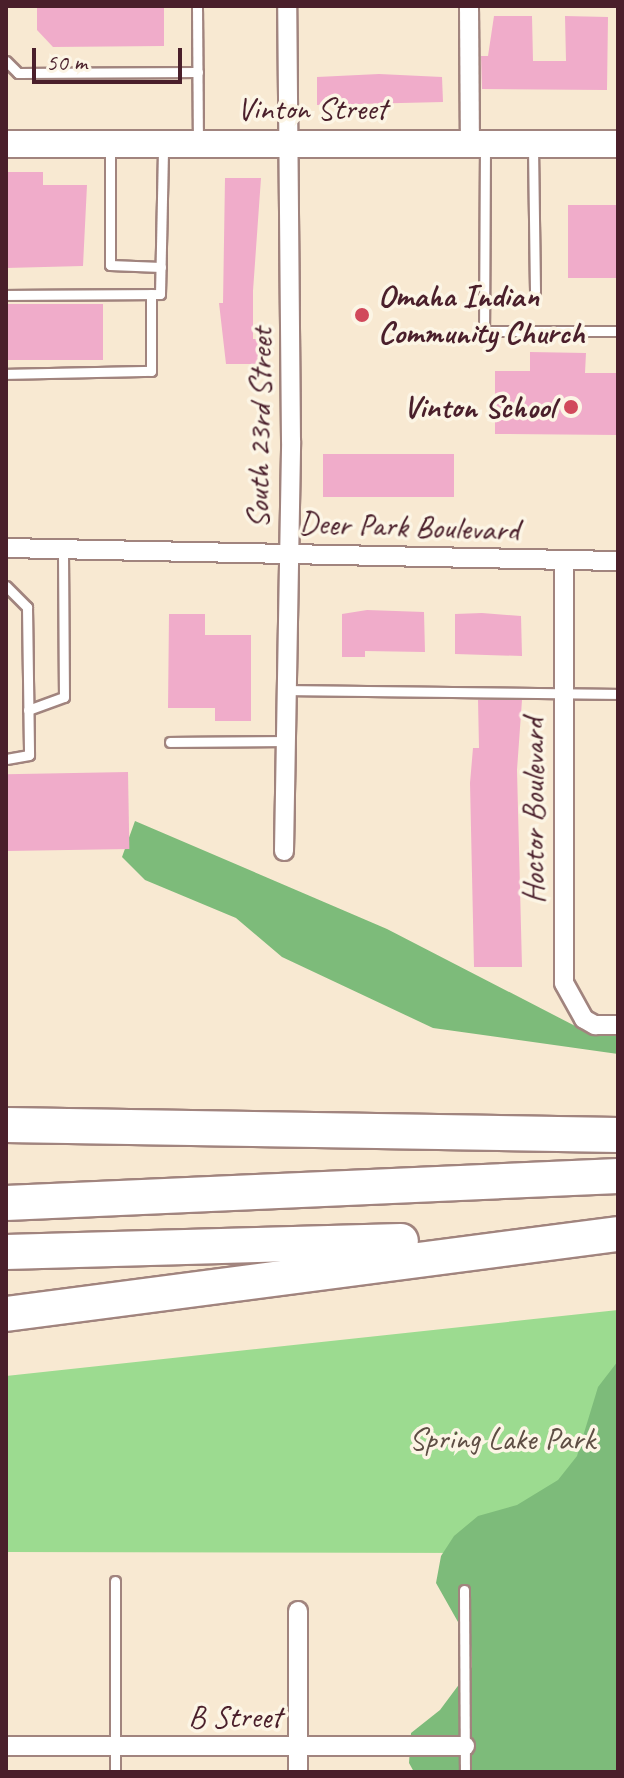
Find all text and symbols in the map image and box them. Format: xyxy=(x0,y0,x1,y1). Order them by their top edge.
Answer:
scale bar xyxy=(36,32,186,82)
text: 50 m xyxy=(46,47,87,77)
street label: Vinton Street xyxy=(237,90,387,128)
place label: Omaha Indian Community Church xyxy=(378,278,586,353)
marker: Omaha Indian Community Church xyxy=(353,306,371,324)
street label: South 23rd Street xyxy=(239,327,281,529)
place label: Vinton School xyxy=(403,388,555,426)
marker: Vinton School xyxy=(562,398,580,416)
street label: Deer Park Boulevard xyxy=(298,504,520,550)
street label: Hoctor Boulevard xyxy=(515,718,553,904)
park label: Spring Lake Park xyxy=(409,1420,595,1458)
street label: B Street xyxy=(188,1698,282,1736)

